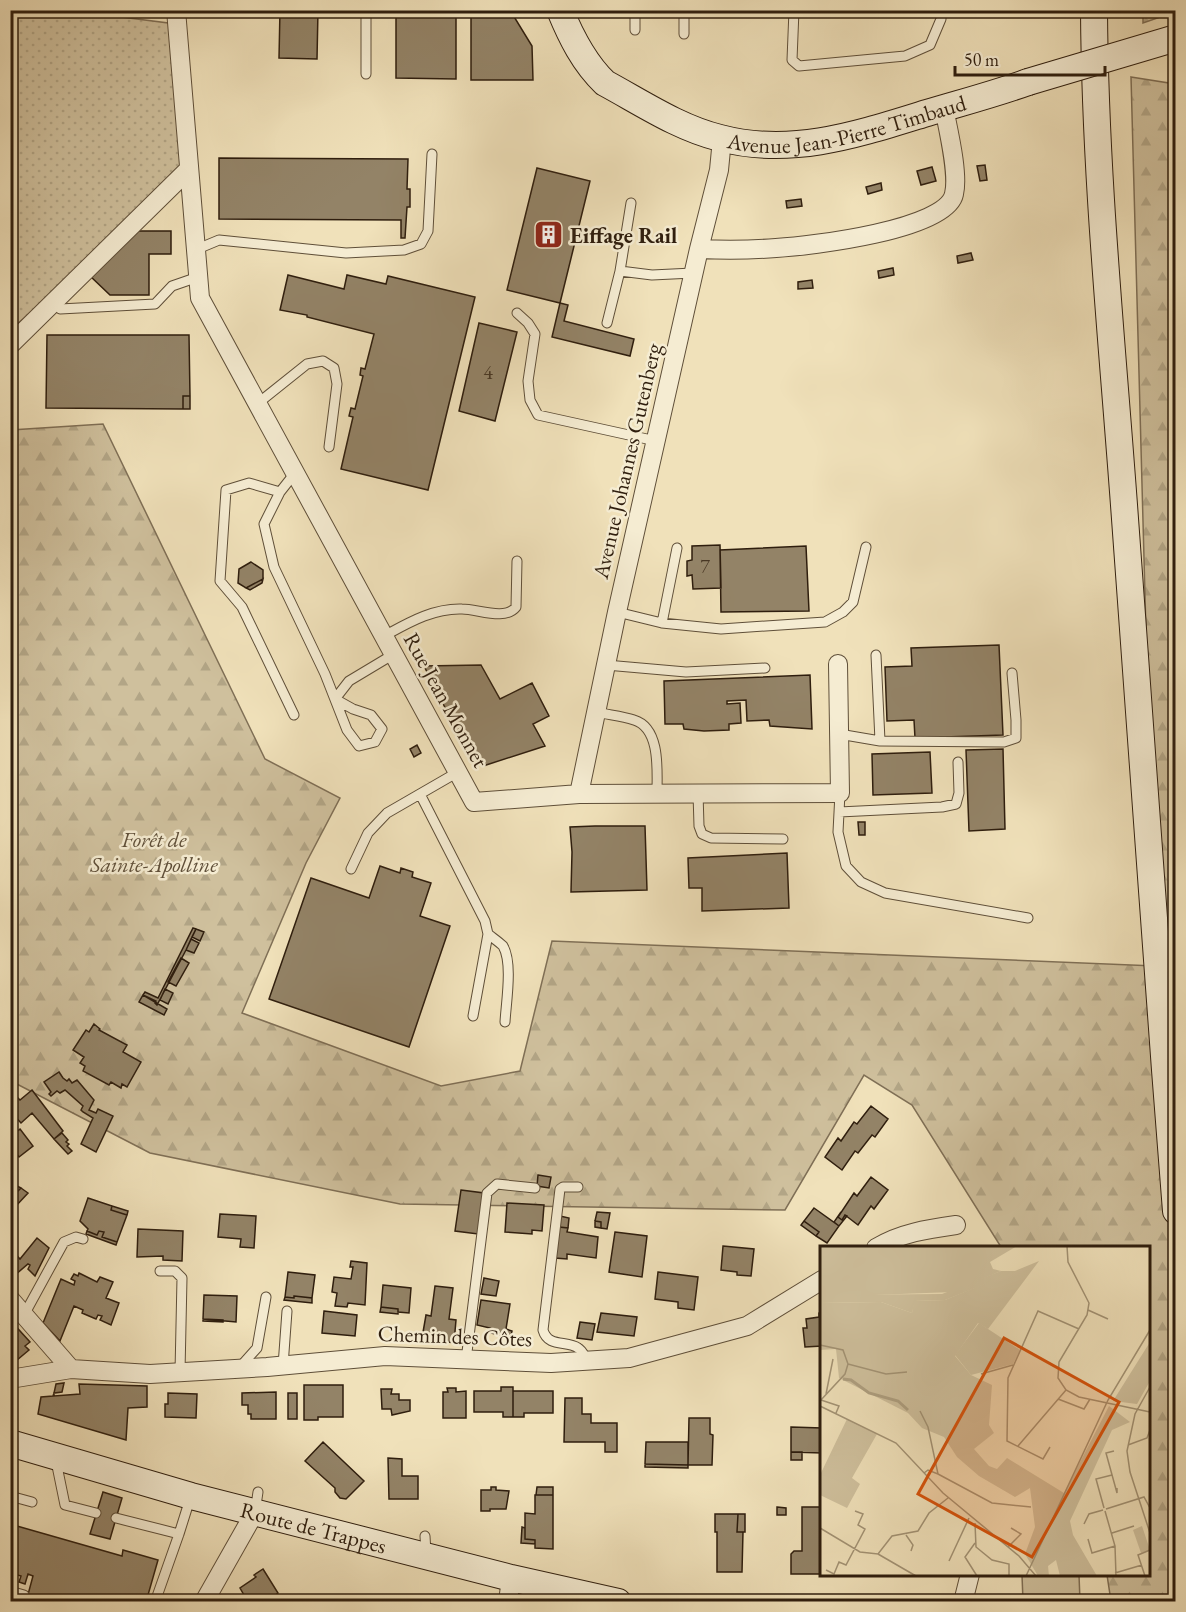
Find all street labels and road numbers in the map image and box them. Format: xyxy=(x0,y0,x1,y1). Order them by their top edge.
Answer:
street label: Avenue Jean-Pierre Timbaud xyxy=(724,88,970,160)
street label: Avenue Johannes Gutenberg xyxy=(586,340,668,582)
street label: Rue Jean Monnet xyxy=(397,627,495,773)
street label: Chemin des Côtes xyxy=(377,1319,533,1353)
street label: Route de Trappes xyxy=(237,1495,389,1560)

